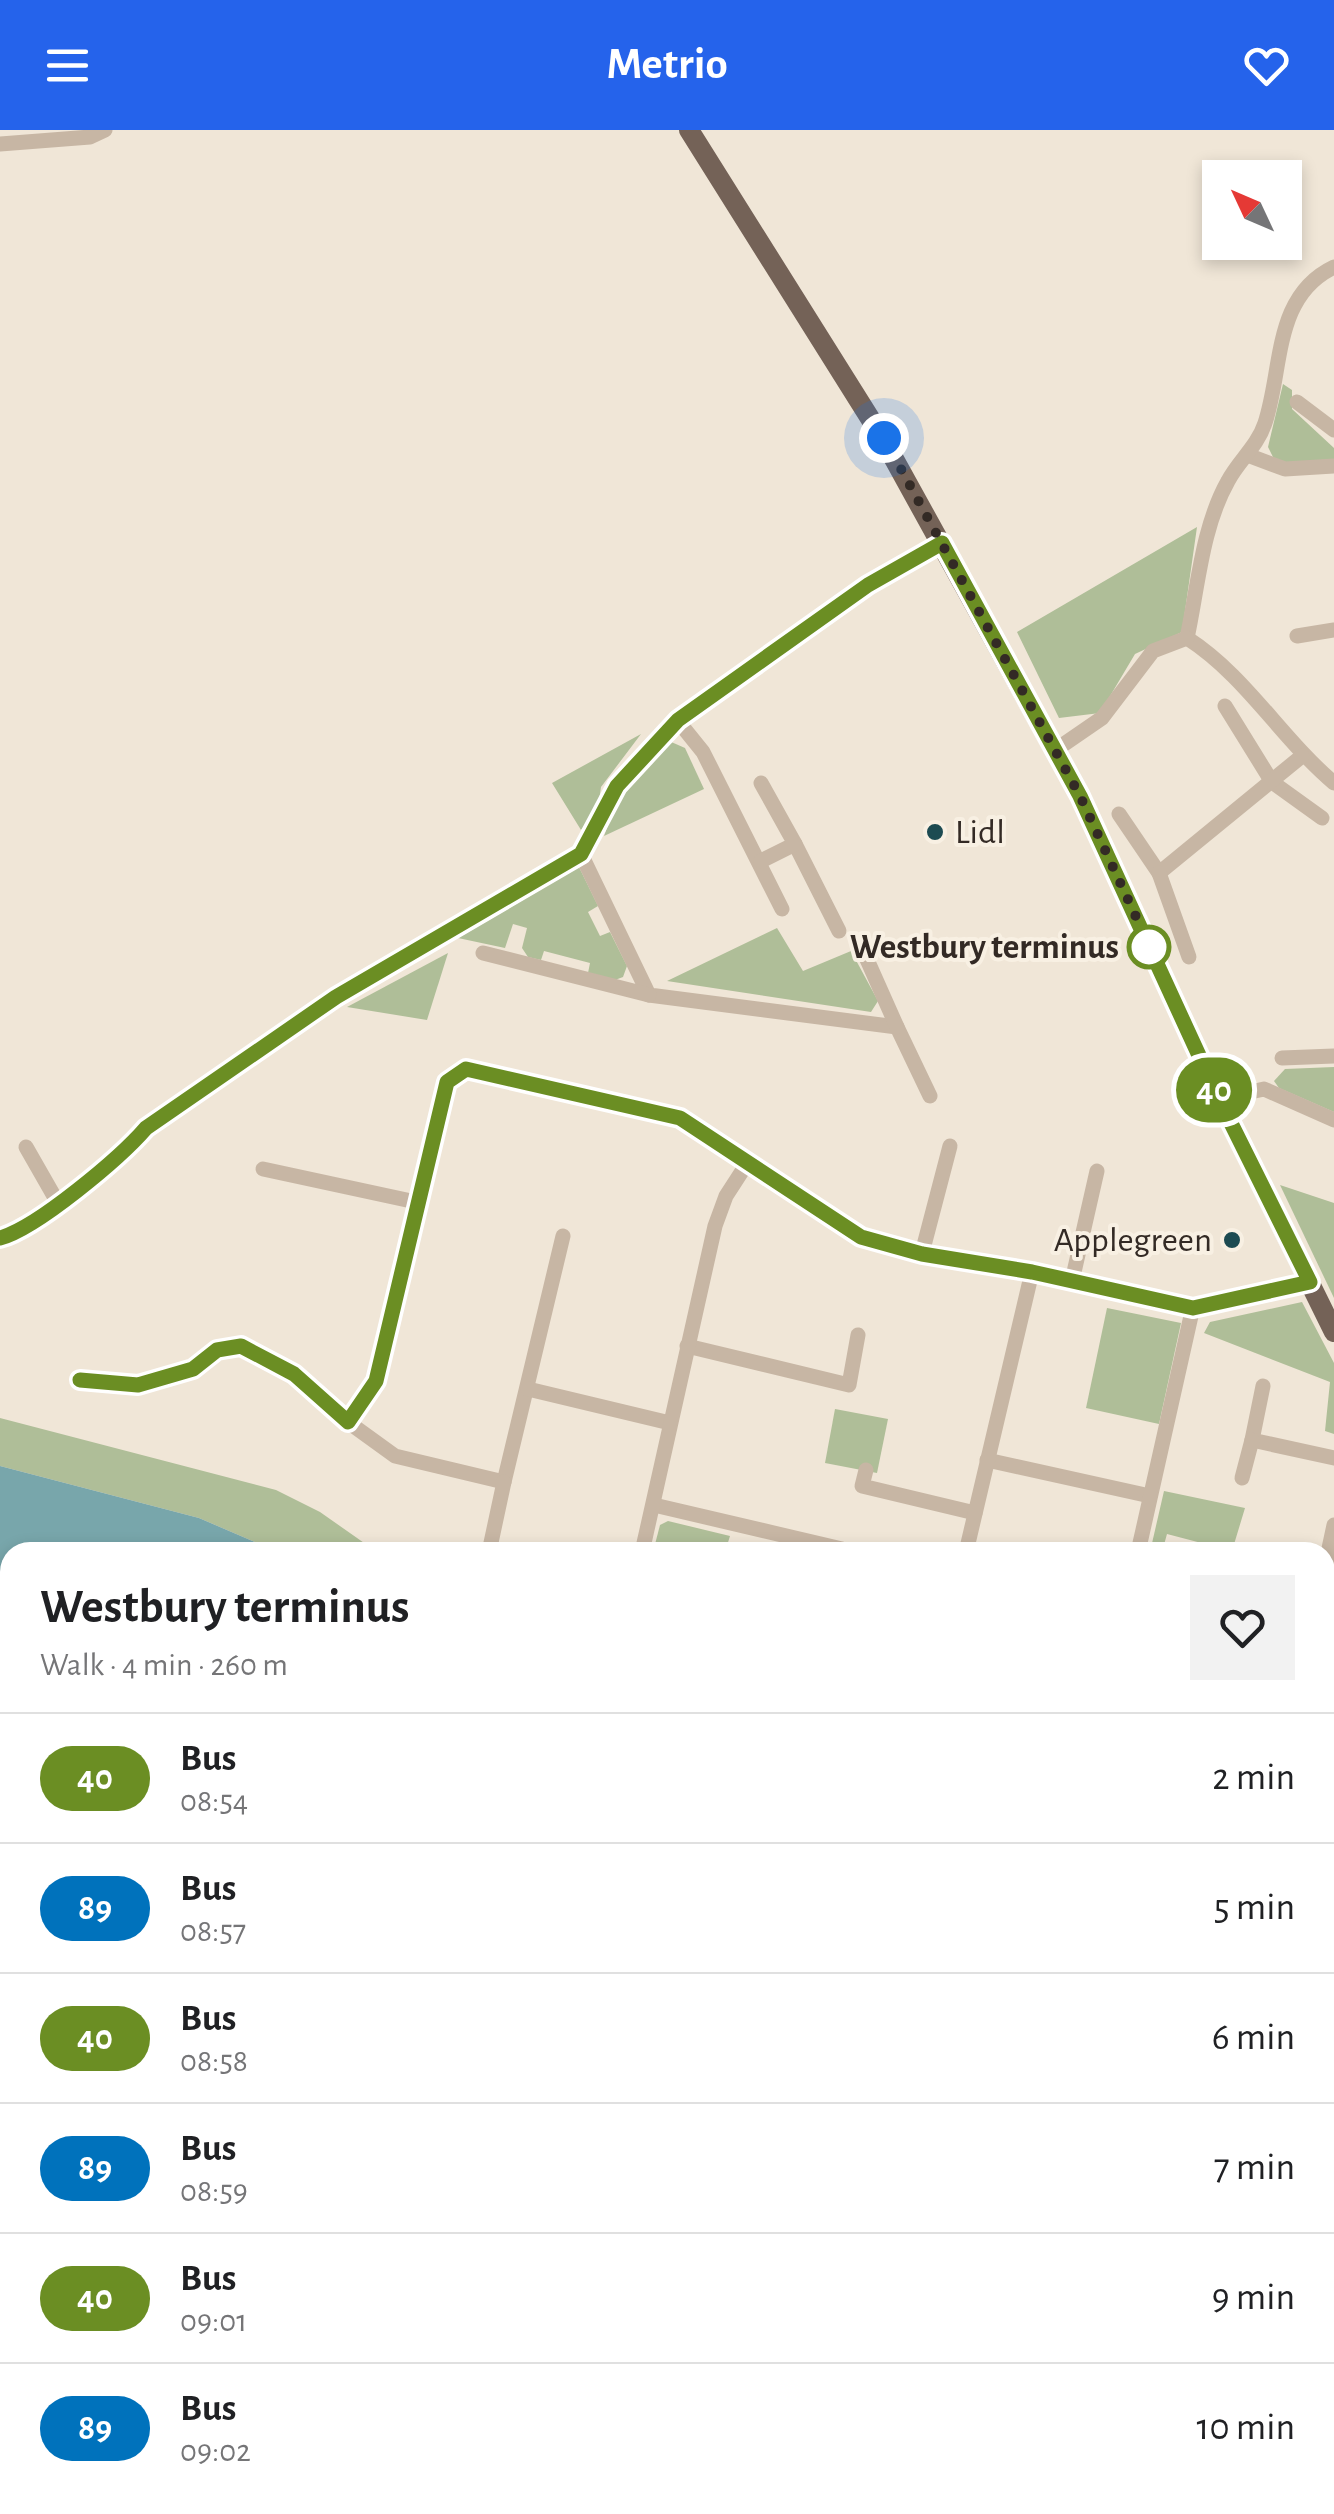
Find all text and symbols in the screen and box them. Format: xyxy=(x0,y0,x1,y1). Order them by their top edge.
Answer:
icon: menu xyxy=(40,38,95,93)
icon: heart xyxy=(1239,38,1294,93)
text: Metrio xyxy=(606,42,728,87)
north arrow xyxy=(1202,160,1302,260)
map controls xyxy=(1202,160,1302,260)
your location xyxy=(859,413,909,463)
place label: Lidl xyxy=(955,815,1005,850)
marker: Lidl xyxy=(924,821,946,843)
marker: Westbury terminus xyxy=(1128,926,1170,968)
place label: Westbury terminus xyxy=(850,930,1119,965)
line badge: 40 xyxy=(1169,1058,1259,1122)
text: 40 xyxy=(1196,1073,1232,1108)
place label: Applegreen xyxy=(1054,1223,1212,1258)
marker: Applegreen xyxy=(1221,1229,1243,1251)
button: heart xyxy=(1190,1575,1295,1680)
text: Westbury terminus xyxy=(40,1584,409,1632)
text: Walk · 4 min · 260 m xyxy=(40,1649,288,1681)
text: Bus xyxy=(180,1740,236,1778)
text: 2 min xyxy=(1212,1759,1295,1797)
text: 40 xyxy=(77,1761,113,1796)
text: 08:54 xyxy=(180,1785,248,1817)
text: Bus xyxy=(180,1870,236,1908)
text: 5 min xyxy=(1214,1889,1295,1927)
text: 89 xyxy=(78,1891,112,1926)
text: 08:57 xyxy=(180,1915,246,1947)
text: Bus xyxy=(180,2000,236,2038)
text: 6 min xyxy=(1212,2019,1295,2057)
text: 40 xyxy=(77,2021,113,2056)
text: 08:58 xyxy=(180,2045,248,2077)
text: Bus xyxy=(180,2130,236,2168)
text: 7 min xyxy=(1214,2149,1295,2187)
text: 89 xyxy=(78,2151,112,2186)
text: 08:59 xyxy=(180,2175,248,2207)
text: Bus xyxy=(180,2260,236,2298)
text: 9 min xyxy=(1212,2279,1295,2317)
text: 40 xyxy=(77,2281,113,2316)
text: 09:01 xyxy=(180,2305,247,2337)
text: Bus xyxy=(180,2390,236,2428)
text: 10 min xyxy=(1196,2409,1295,2447)
text: 89 xyxy=(78,2411,112,2446)
text: 09:02 xyxy=(180,2435,251,2467)

